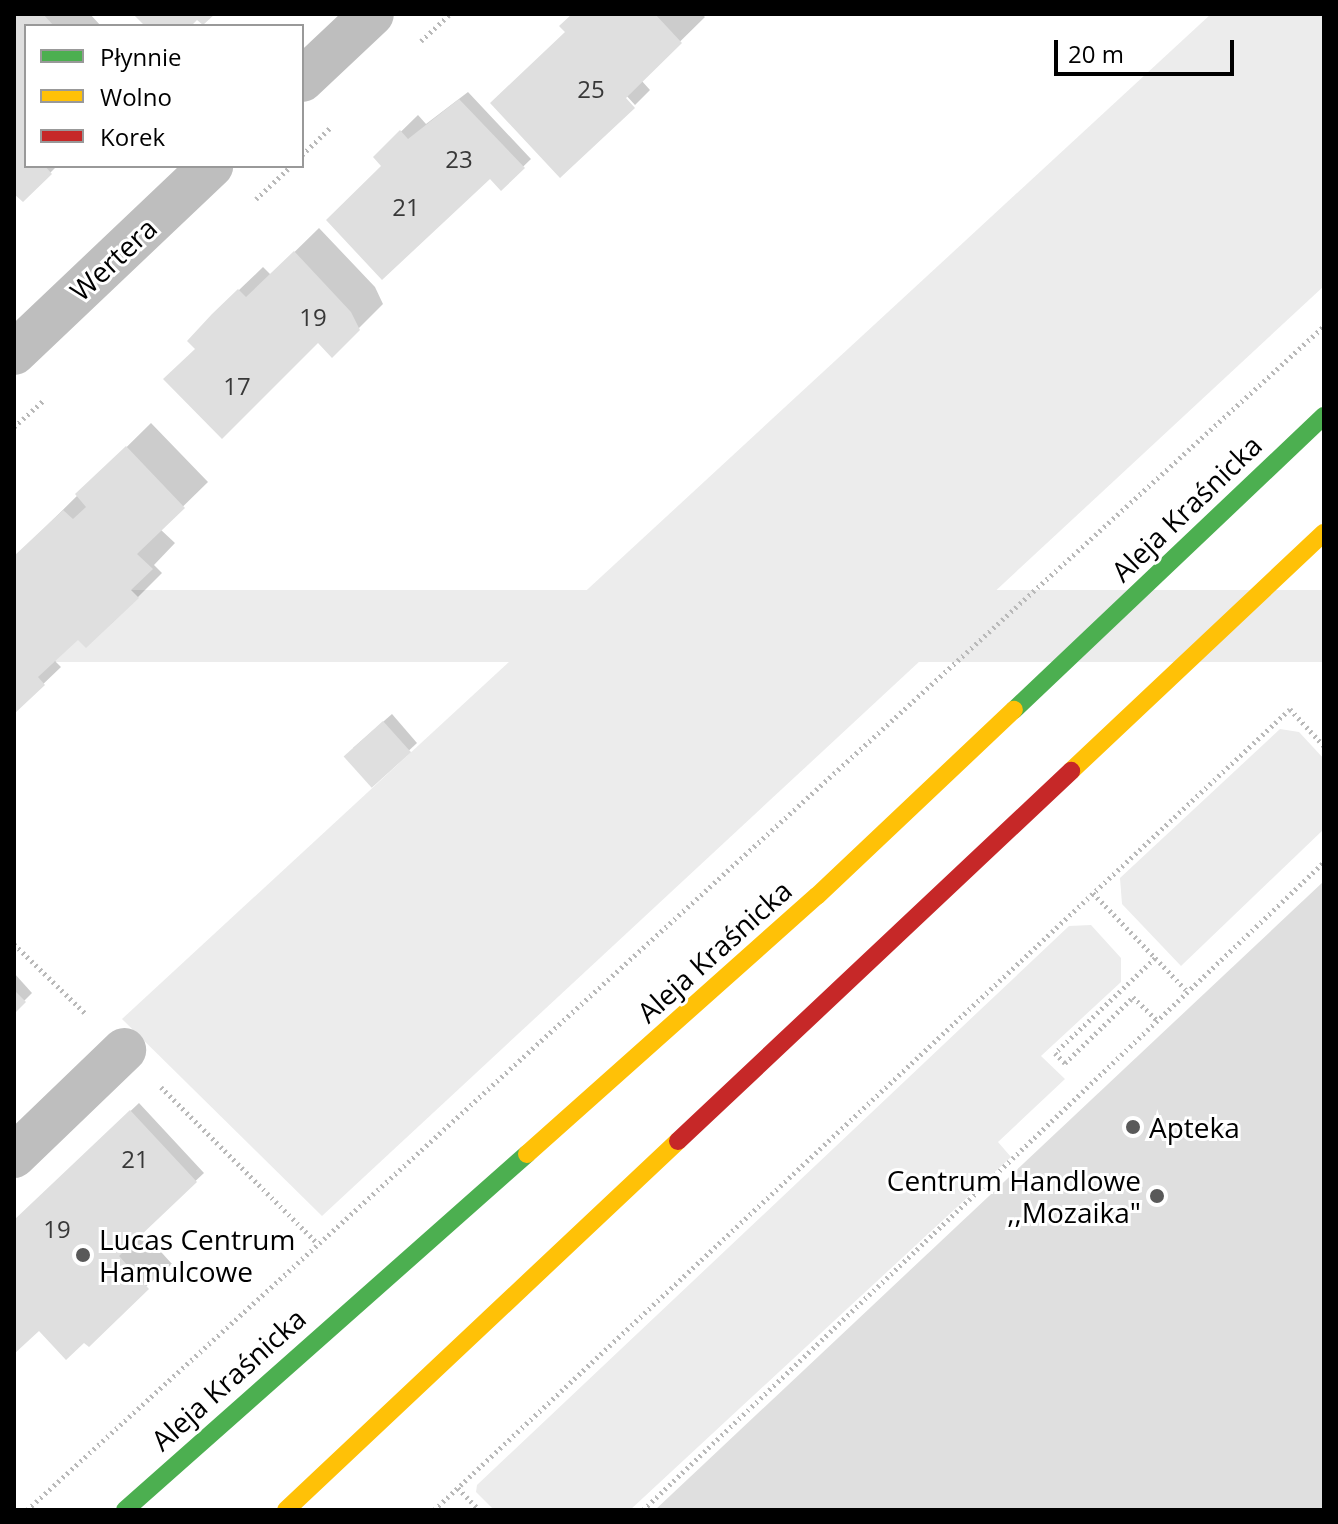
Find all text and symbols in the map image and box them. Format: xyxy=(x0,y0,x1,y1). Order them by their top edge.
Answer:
legend xyxy=(24,24,304,168)
scale bar xyxy=(1058,24,1238,74)
text: 20 m xyxy=(1068,37,1124,70)
text: Płynnie xyxy=(100,40,182,73)
house number: 25 xyxy=(577,75,605,103)
text: Wolno xyxy=(100,80,172,113)
text: Korek xyxy=(100,120,165,153)
house number: 23 xyxy=(445,145,473,173)
house number: 21 xyxy=(392,193,420,221)
street label: Wertera xyxy=(63,211,163,307)
house number: 19 xyxy=(299,303,327,331)
house number: 17 xyxy=(223,372,251,400)
street label: Aleja Kraśnicka xyxy=(1104,428,1268,588)
street label: Aleja Kraśnicka xyxy=(630,873,798,1029)
place label: Apteka xyxy=(1149,1110,1240,1144)
marker: Apteka xyxy=(1124,1118,1142,1136)
house number: 21 xyxy=(121,1145,149,1173)
place label: Centrum Handlowe ,,Mozaika" xyxy=(887,1163,1141,1229)
marker: Centrum Handlowe ,,Mozaika" xyxy=(1148,1187,1166,1205)
house number: 19 xyxy=(43,1215,71,1243)
place label: Lucas Centrum Hamulcowe xyxy=(99,1222,295,1288)
marker: Lucas Centrum Hamulcowe xyxy=(74,1246,92,1264)
street label: Aleja Kraśnicka xyxy=(144,1301,312,1457)

